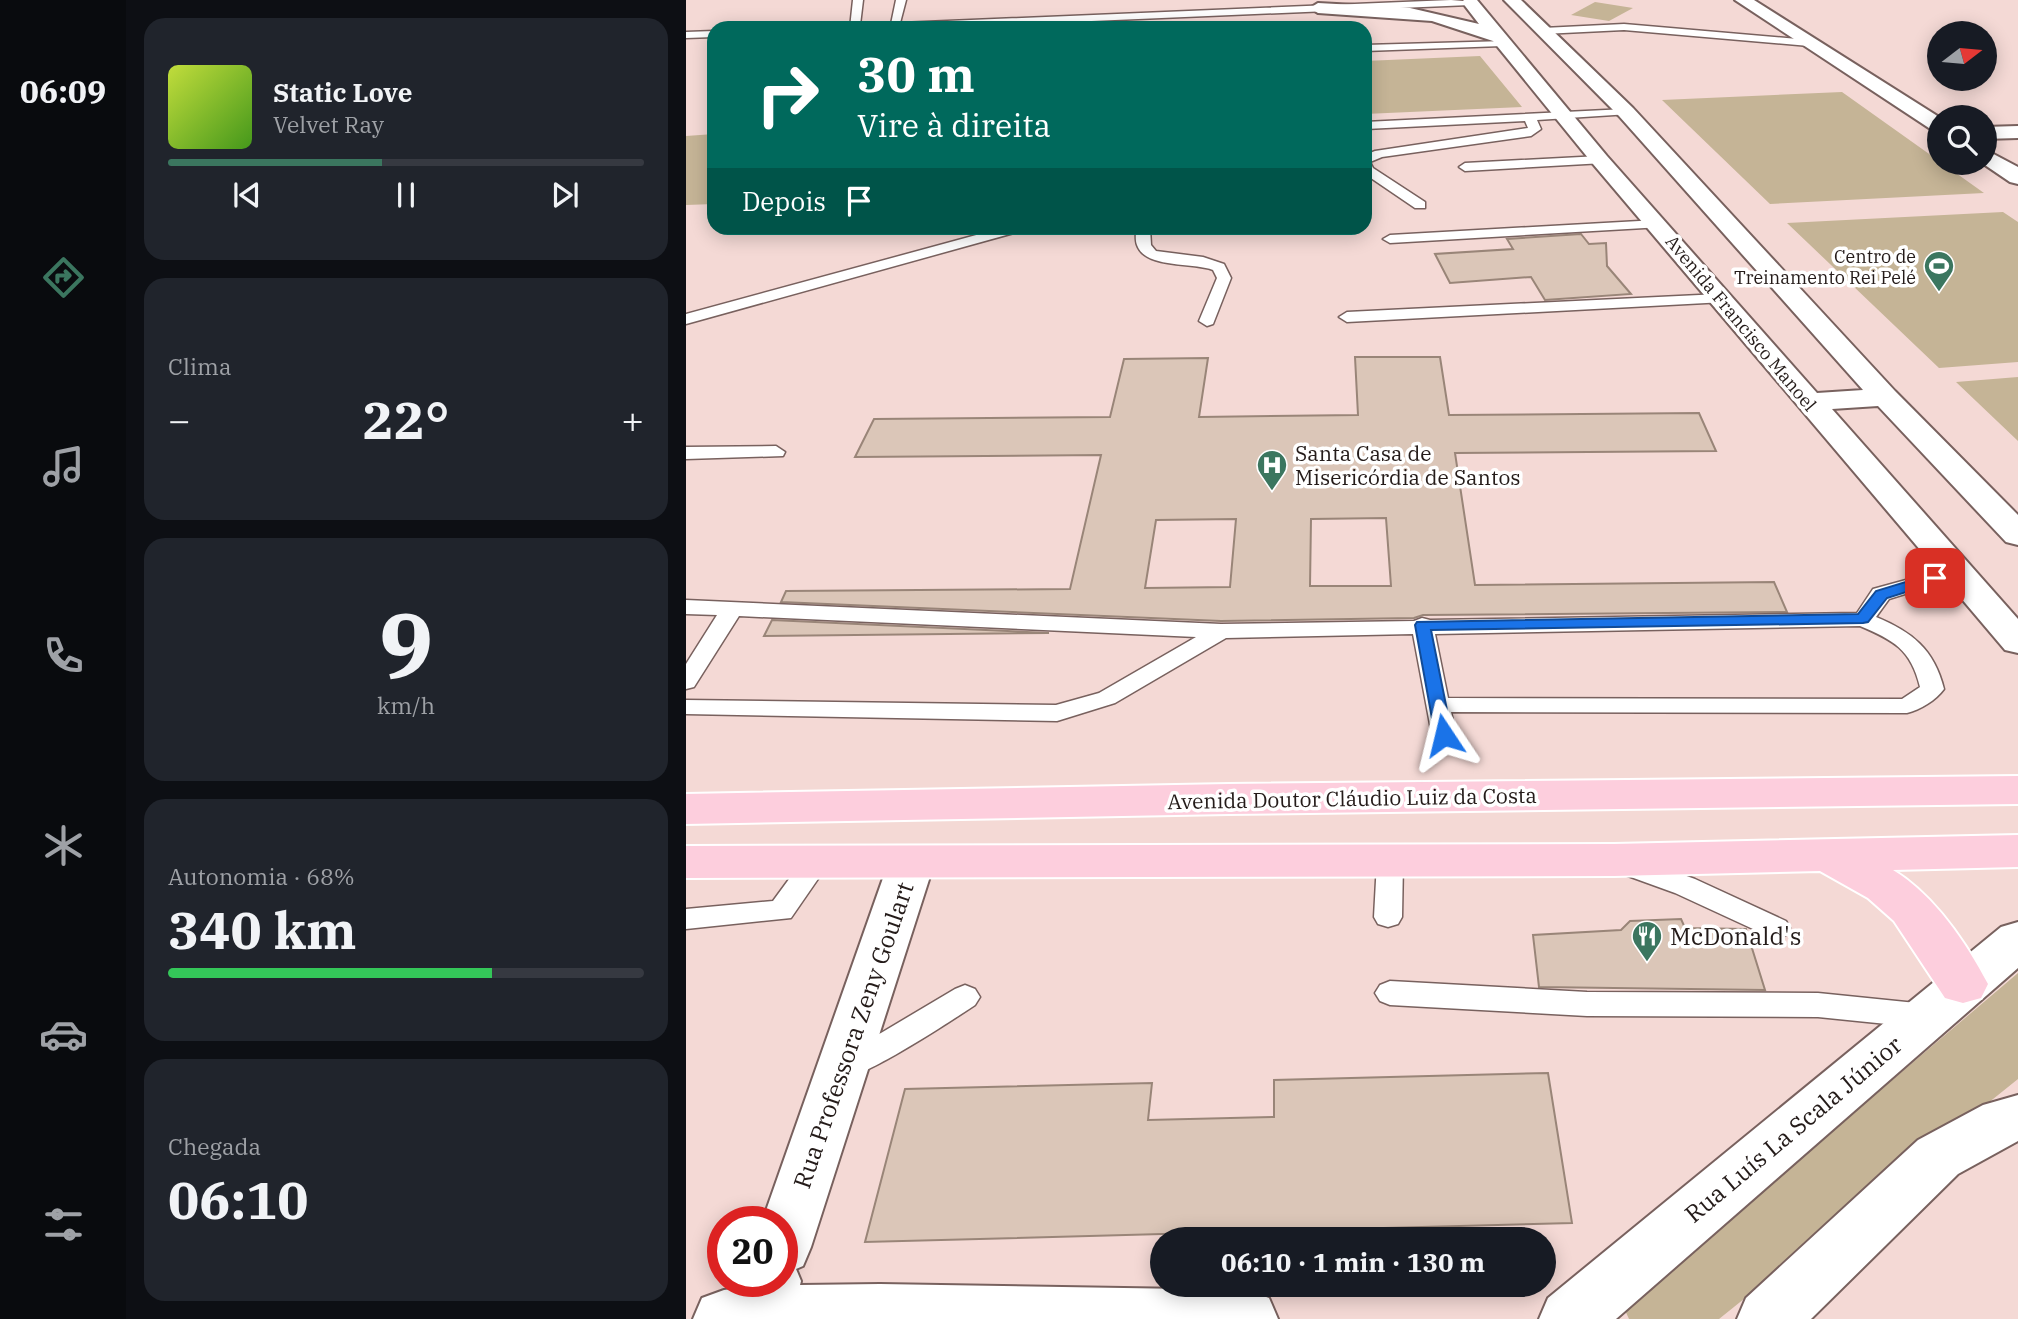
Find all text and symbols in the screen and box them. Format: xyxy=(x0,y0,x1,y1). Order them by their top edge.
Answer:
north arrow xyxy=(1927,21,1997,91)
map controls xyxy=(1927,21,1997,175)
text: 30 m xyxy=(857,42,975,105)
icon: right xyxy=(742,49,833,140)
text: 06:09 xyxy=(20,70,106,112)
text: Static Love xyxy=(273,75,412,109)
text: Vire à direita xyxy=(857,104,1051,146)
button: search xyxy=(1927,105,1997,175)
text: Velvet Ray xyxy=(273,109,384,139)
icon: previous xyxy=(228,176,266,214)
icon: pause xyxy=(387,176,425,214)
icon: next xyxy=(546,176,584,214)
icon: arrive xyxy=(840,182,878,220)
text: Depois xyxy=(742,184,826,218)
street label: Avenida Francisco Manoel xyxy=(1661,230,1821,416)
place label: Centro de Treinamento Rei Pelé xyxy=(1734,245,1916,289)
sports icon: Centro de Treinamento Rei Pelé xyxy=(1922,249,1956,293)
icon: directions xyxy=(39,253,88,302)
text: Clima xyxy=(168,351,232,381)
text: 22° xyxy=(363,386,449,453)
text: − xyxy=(168,395,191,444)
text: + xyxy=(621,395,644,444)
place label: Santa Casa de Misericórdia de Santos xyxy=(1295,439,1520,491)
icon: music xyxy=(39,442,88,491)
hospital icon: Santa Casa de Misericórdia de Santos xyxy=(1255,448,1289,492)
pin xyxy=(1905,548,1965,608)
icon: arrive xyxy=(1916,559,1954,597)
text: 9 xyxy=(379,585,433,703)
icon: phone xyxy=(39,631,88,680)
text: km/h xyxy=(377,690,435,720)
position arrow xyxy=(1407,698,1481,772)
street label: Avenida Doutor Cláudio Luiz da Costa xyxy=(1167,781,1537,815)
icon: climate xyxy=(39,821,88,870)
text: Autonomia · 68% xyxy=(168,861,355,891)
street label: Rua Professora Zeny Goulart xyxy=(785,877,921,1193)
text: 340 km xyxy=(168,896,357,963)
restaurant icon: McDonald's xyxy=(1630,919,1664,963)
place label: McDonald's xyxy=(1670,920,1802,952)
icon: car xyxy=(39,1010,88,1059)
street label: Rua Luís La Scala Júnior xyxy=(1678,1028,1909,1229)
text: Chegada xyxy=(168,1131,261,1161)
text: 06:10 xyxy=(168,1166,309,1233)
icon: filters xyxy=(39,1200,88,1249)
speed limit sign: 20 xyxy=(707,1206,798,1297)
text: 06:10 · 1 min · 130 m xyxy=(1221,1245,1485,1279)

